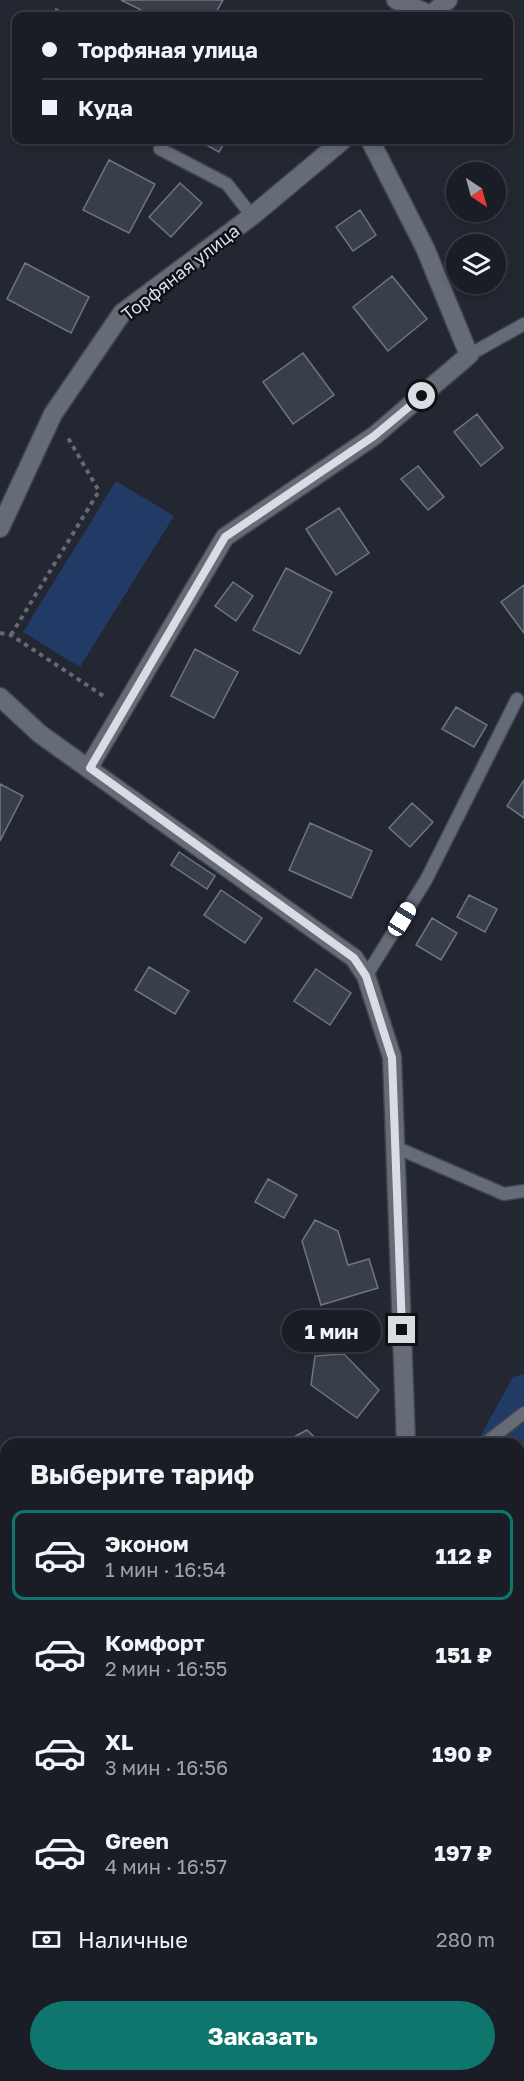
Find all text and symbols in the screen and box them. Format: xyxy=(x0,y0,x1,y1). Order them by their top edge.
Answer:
text: Торфяная улица xyxy=(78,36,258,63)
text: Куда xyxy=(78,94,133,121)
north arrow xyxy=(446,162,506,222)
map controls xyxy=(446,162,506,294)
street label: Торфяная улица xyxy=(117,219,243,325)
button: layers xyxy=(446,234,506,294)
route start xyxy=(408,382,435,409)
car xyxy=(385,899,419,939)
callout: 1 мин xyxy=(282,1309,381,1351)
route end xyxy=(388,1316,415,1343)
text: 1 мин xyxy=(304,1319,359,1343)
text: Выберите тариф xyxy=(30,1458,254,1490)
icon: car xyxy=(33,1528,87,1582)
text: Эконом xyxy=(105,1530,189,1557)
text: 112 ₽ xyxy=(436,1542,492,1569)
text: 1 мин · 16:54 xyxy=(105,1557,226,1581)
icon: car xyxy=(33,1627,87,1681)
text: Комфорт xyxy=(105,1629,205,1656)
text: 151 ₽ xyxy=(436,1641,492,1668)
text: 2 мин · 16:55 xyxy=(105,1656,227,1680)
icon: car xyxy=(33,1726,87,1780)
text: XL xyxy=(105,1728,133,1755)
text: 190 ₽ xyxy=(432,1740,492,1767)
text: 3 мин · 16:56 xyxy=(105,1755,228,1779)
icon: car xyxy=(33,1825,87,1879)
text: Green xyxy=(105,1827,169,1854)
text: 197 ₽ xyxy=(434,1839,492,1866)
text: 4 мин · 16:57 xyxy=(105,1854,227,1878)
icon: cash xyxy=(30,1923,63,1956)
text: Наличные xyxy=(78,1926,188,1953)
text: 280 m xyxy=(436,1927,495,1951)
button: Заказать xyxy=(30,2001,495,2070)

